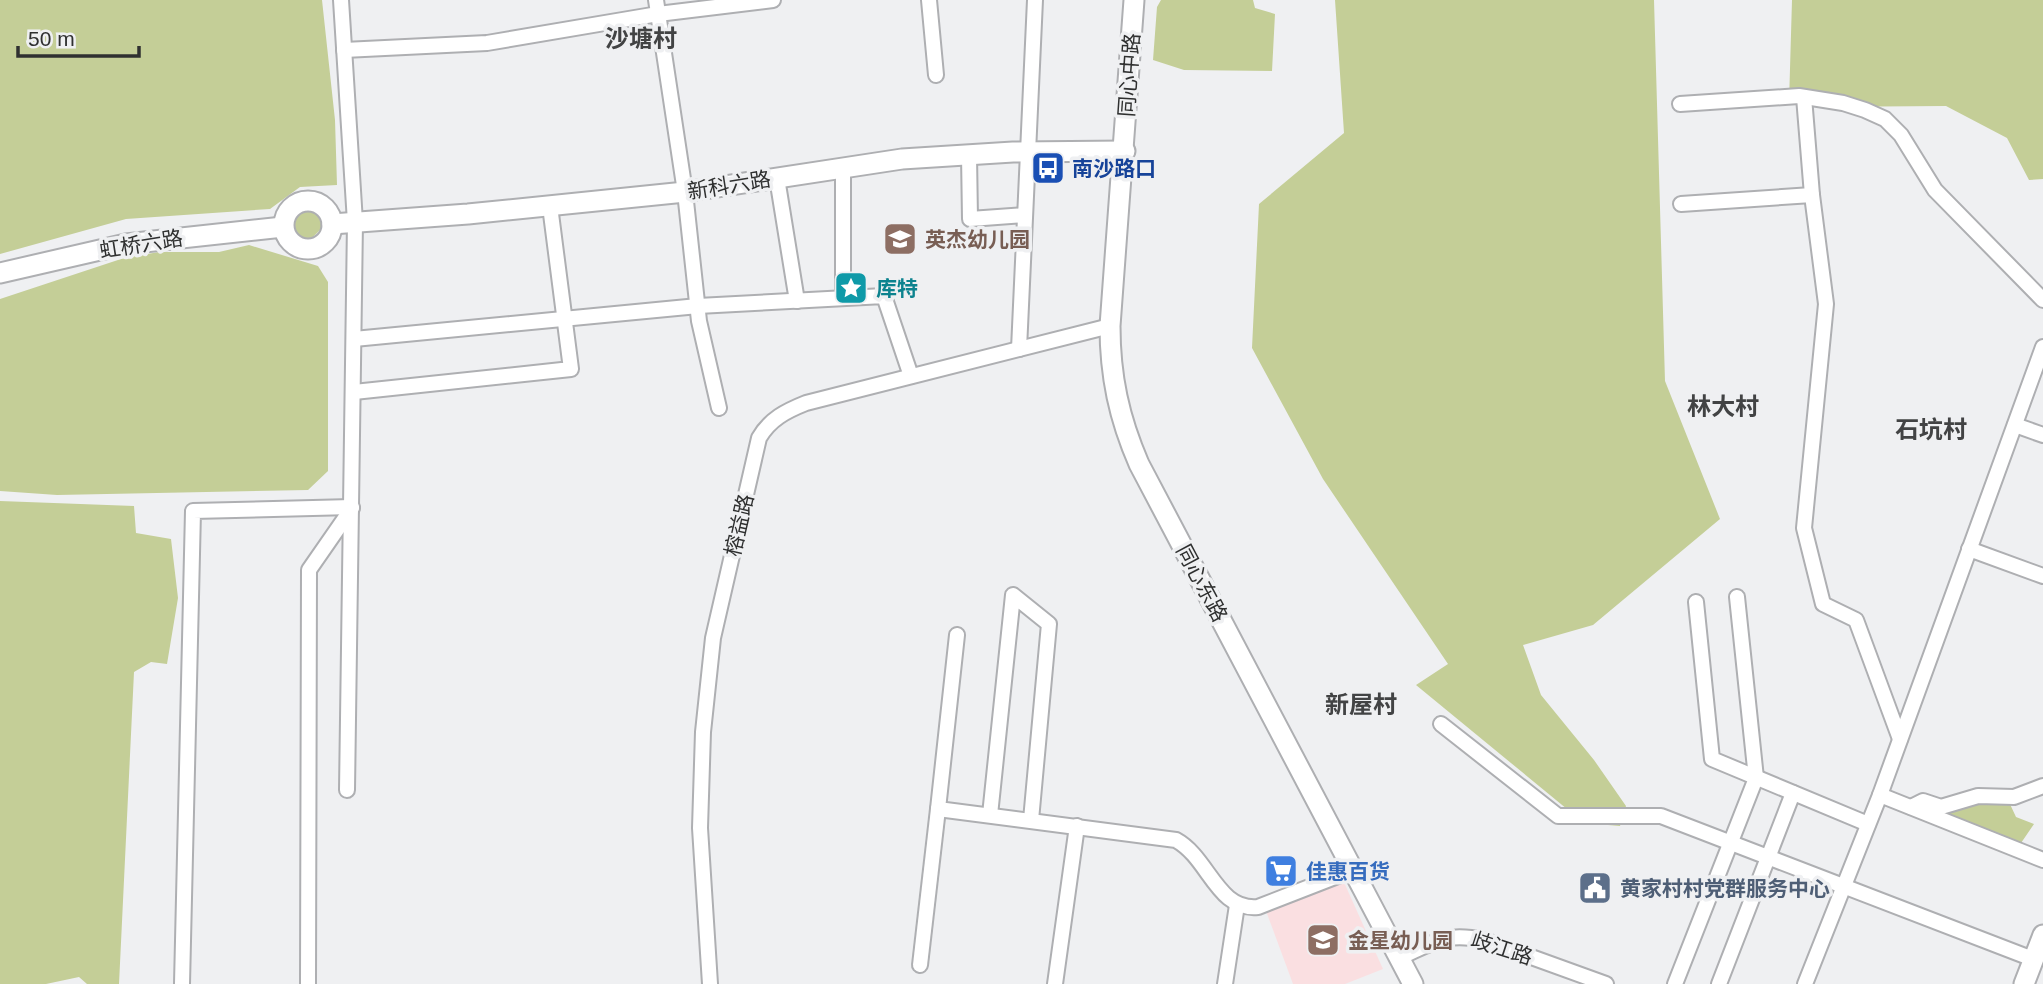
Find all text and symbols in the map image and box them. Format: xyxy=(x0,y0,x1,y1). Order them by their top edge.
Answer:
scale bar xyxy=(18,14,138,58)
district label: 沙塘村 xyxy=(605,25,677,52)
text: 50 m xyxy=(28,27,75,50)
street label: 同心中路 xyxy=(1115,32,1143,118)
bus stop icon: 南沙路口 xyxy=(1029,149,1067,187)
place label: 南沙路口 xyxy=(1072,157,1156,180)
street label: 新科六路 xyxy=(686,167,772,203)
school or university icon: 英杰幼儿园 xyxy=(881,220,919,258)
street label: 虹桥六路 xyxy=(98,226,184,262)
place label: 英杰幼儿园 xyxy=(925,228,1030,251)
place icon: 库特 xyxy=(832,269,870,307)
place label: 库特 xyxy=(876,277,918,300)
district label: 林大村 xyxy=(1687,393,1759,420)
district label: 石坑村 xyxy=(1895,416,1967,443)
street label: 榕益路 xyxy=(721,492,757,558)
street label: 同心东路 xyxy=(1172,541,1232,625)
district label: 新屋村 xyxy=(1325,691,1397,718)
supermarket icon: 佳惠百货 xyxy=(1262,852,1300,890)
place label: 佳惠百货 xyxy=(1306,860,1390,883)
public building icon: 黄家村村党群服务中心 xyxy=(1576,869,1614,907)
place label: 黄家村村党群服务中心 xyxy=(1620,877,1830,900)
school or university icon: 金星幼儿园 xyxy=(1304,921,1342,959)
street label: 歧江路 xyxy=(1468,927,1536,969)
place label: 金星幼儿园 xyxy=(1348,929,1453,952)

